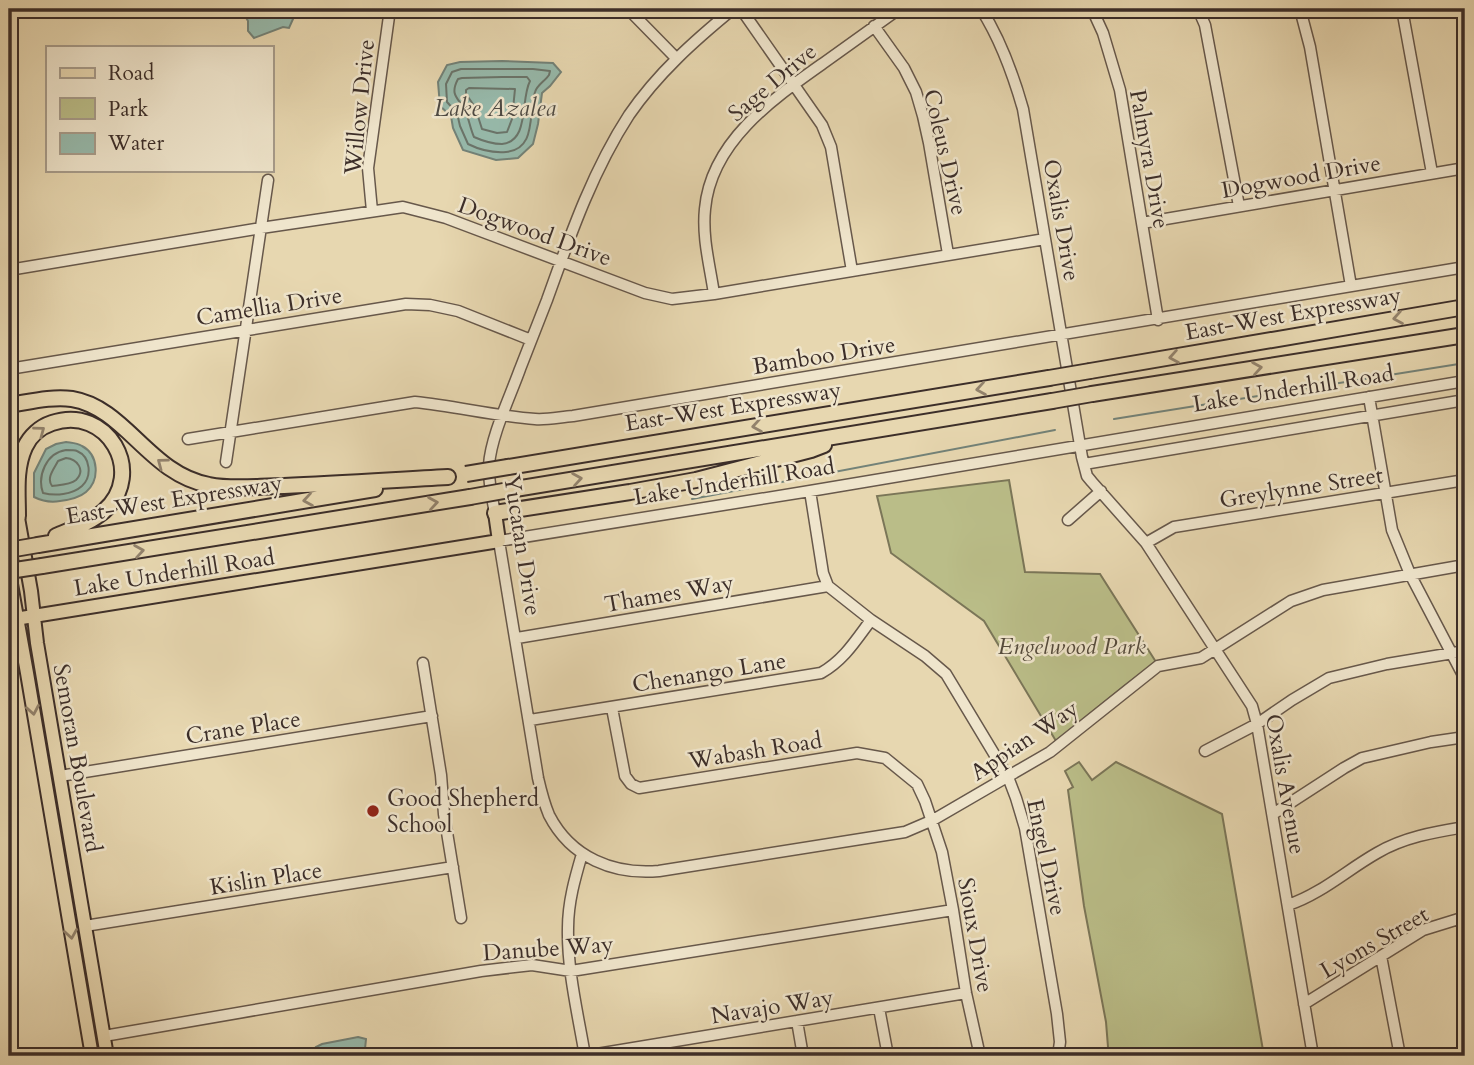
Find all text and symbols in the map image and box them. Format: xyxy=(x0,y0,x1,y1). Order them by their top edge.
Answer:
street label: Sage Drive xyxy=(722,36,823,129)
street label: Willow Drive xyxy=(337,38,382,177)
legend xyxy=(46,46,273,172)
text: Road xyxy=(108,59,154,88)
street label: Coleus Drive xyxy=(916,86,975,218)
street label: Palmyra Drive xyxy=(1122,87,1177,231)
water label: Lake Azalea xyxy=(434,92,557,125)
text: Park xyxy=(108,95,149,124)
text: Water xyxy=(107,129,164,158)
street label: Dogwood Drive xyxy=(1219,147,1383,206)
street label: Oxalis Drive xyxy=(1036,157,1087,283)
street label: Dogwood Drive xyxy=(454,189,616,274)
street label: East-West Expressway xyxy=(1183,279,1404,348)
street label: Camellia Drive xyxy=(194,280,344,333)
one-way arrow xyxy=(1392,310,1404,325)
street label: Bamboo Drive xyxy=(751,329,898,382)
one-way arrow xyxy=(1168,348,1180,363)
street label: Lake Underhill Road xyxy=(1190,357,1397,420)
one-way arrow xyxy=(1251,361,1263,376)
street label: East-West Expressway xyxy=(623,374,844,439)
one-way arrow xyxy=(975,381,987,396)
one-way arrow xyxy=(751,418,763,433)
one-way arrow xyxy=(33,427,45,439)
street label: Lake Underhill Road xyxy=(631,450,838,513)
one-way arrow xyxy=(158,459,170,471)
street label: Greylynne Street xyxy=(1217,459,1385,516)
street label: East-West Expressway xyxy=(64,467,285,532)
street label: Yucatan Drive xyxy=(496,472,549,618)
one-way arrow xyxy=(571,472,583,487)
one-way arrow xyxy=(302,492,314,507)
one-way arrow xyxy=(427,496,439,511)
street label: Lake Underhill Road xyxy=(71,541,278,604)
one-way arrow xyxy=(133,543,145,558)
street label: Thames Way xyxy=(602,567,736,620)
park label: Engelwood Park xyxy=(998,631,1147,662)
street label: Chenango Lane xyxy=(630,645,788,700)
street label: Semoran Boulevard xyxy=(46,662,109,855)
street label: Appian Way xyxy=(964,693,1084,788)
street label: Crane Place xyxy=(183,703,303,752)
one-way arrow xyxy=(25,704,40,716)
street label: Oxalis Avenue xyxy=(1258,711,1313,857)
street label: Wabash Road xyxy=(685,725,825,776)
place label: Good Shepherd School xyxy=(387,783,540,840)
street label: Engel Drive xyxy=(1019,796,1074,918)
marker: Good Shepherd School xyxy=(365,803,381,819)
street label: Kislin Place xyxy=(208,854,324,903)
street label: Sioux Drive xyxy=(950,875,1001,995)
street label: Lyons Street xyxy=(1314,899,1434,986)
one-way arrow xyxy=(63,928,78,940)
street label: Danube Way xyxy=(482,928,614,969)
street label: Navajo Way xyxy=(709,982,836,1031)

